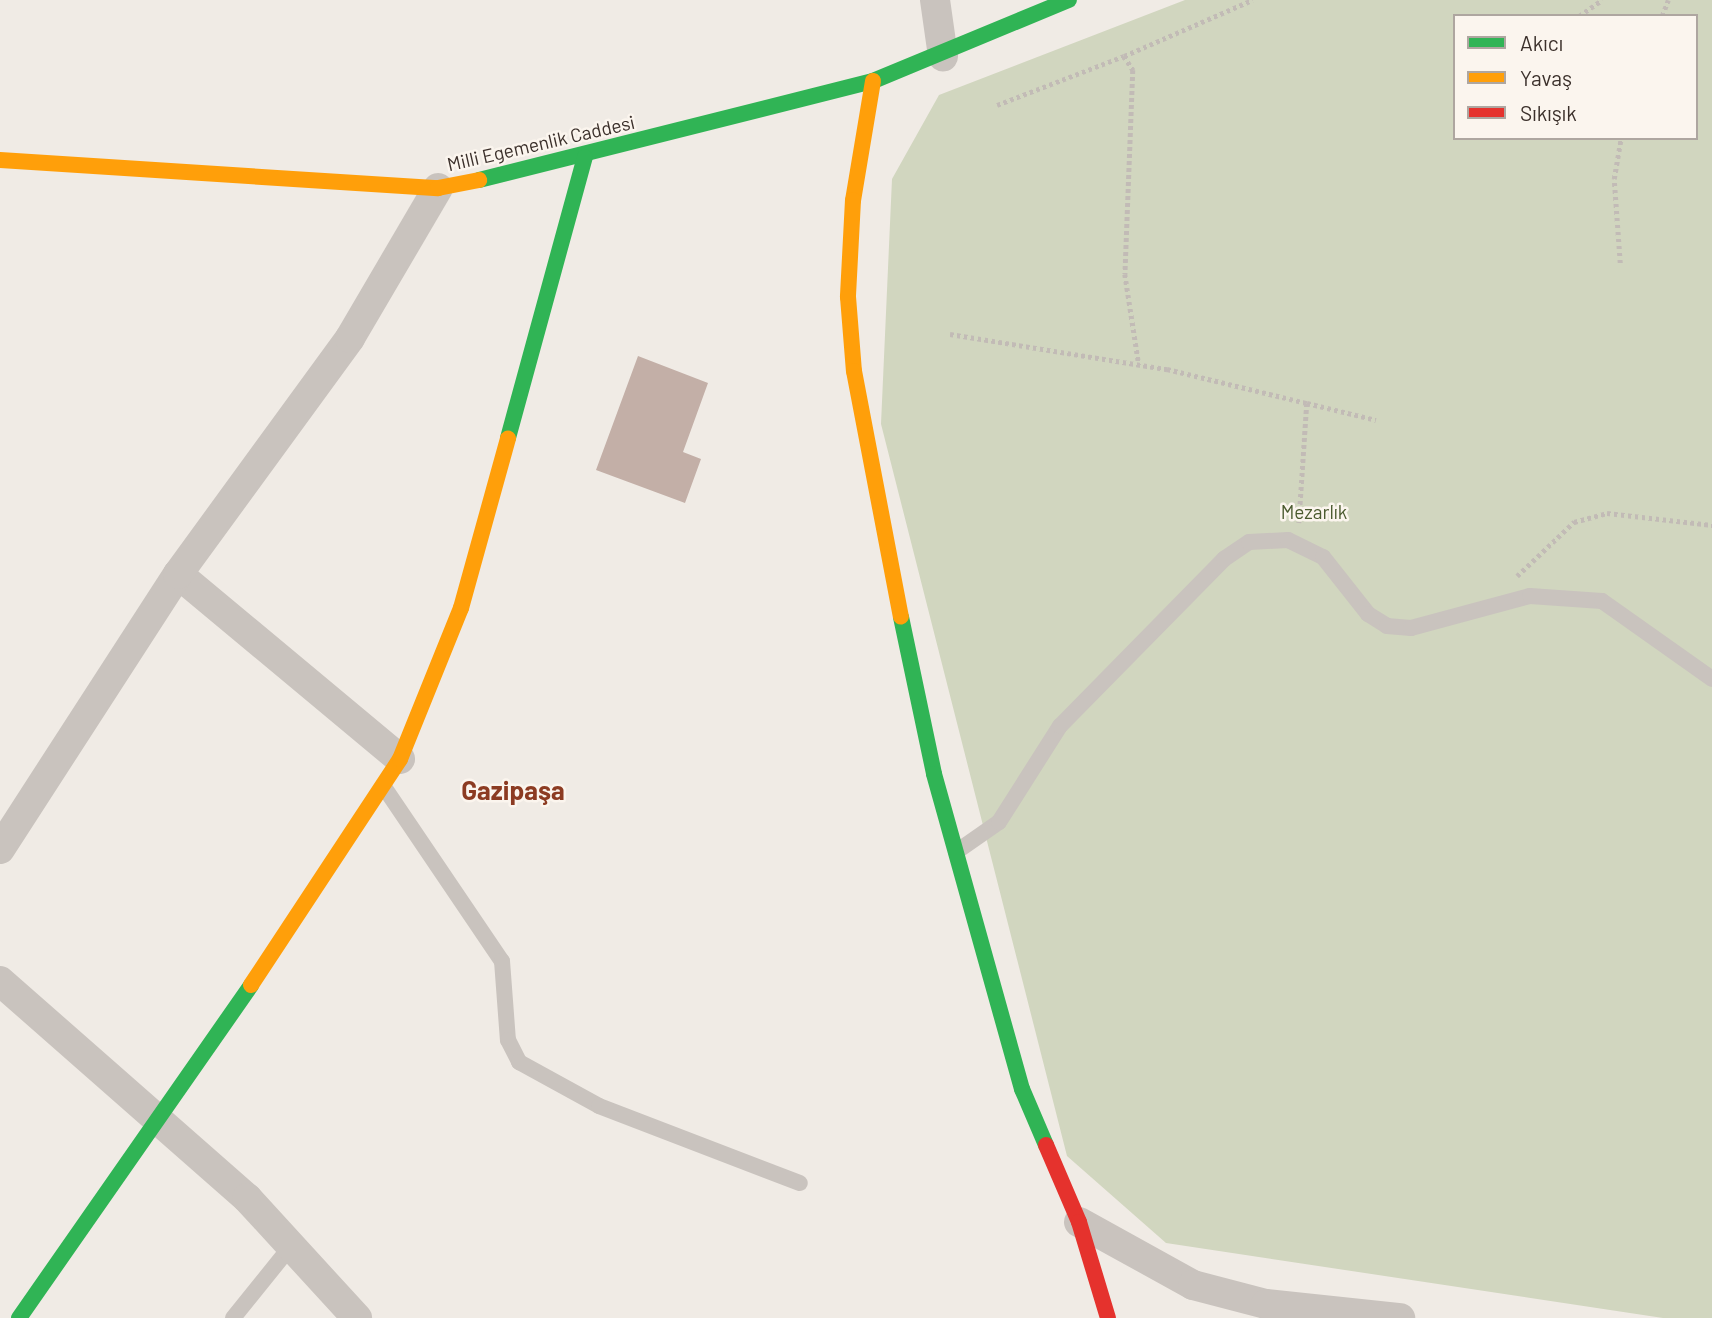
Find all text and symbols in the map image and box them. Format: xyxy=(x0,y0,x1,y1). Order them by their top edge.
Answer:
legend xyxy=(1453,14,1698,140)
text: Akıcı xyxy=(1520,30,1563,55)
text: Yavaş xyxy=(1520,65,1572,90)
text: Sıkışık xyxy=(1520,100,1577,125)
street label: Milli Egemenlik Caddesi xyxy=(445,110,637,176)
park label: Mezarlık xyxy=(1281,501,1347,523)
district label: Gazipaşa xyxy=(461,774,565,806)

